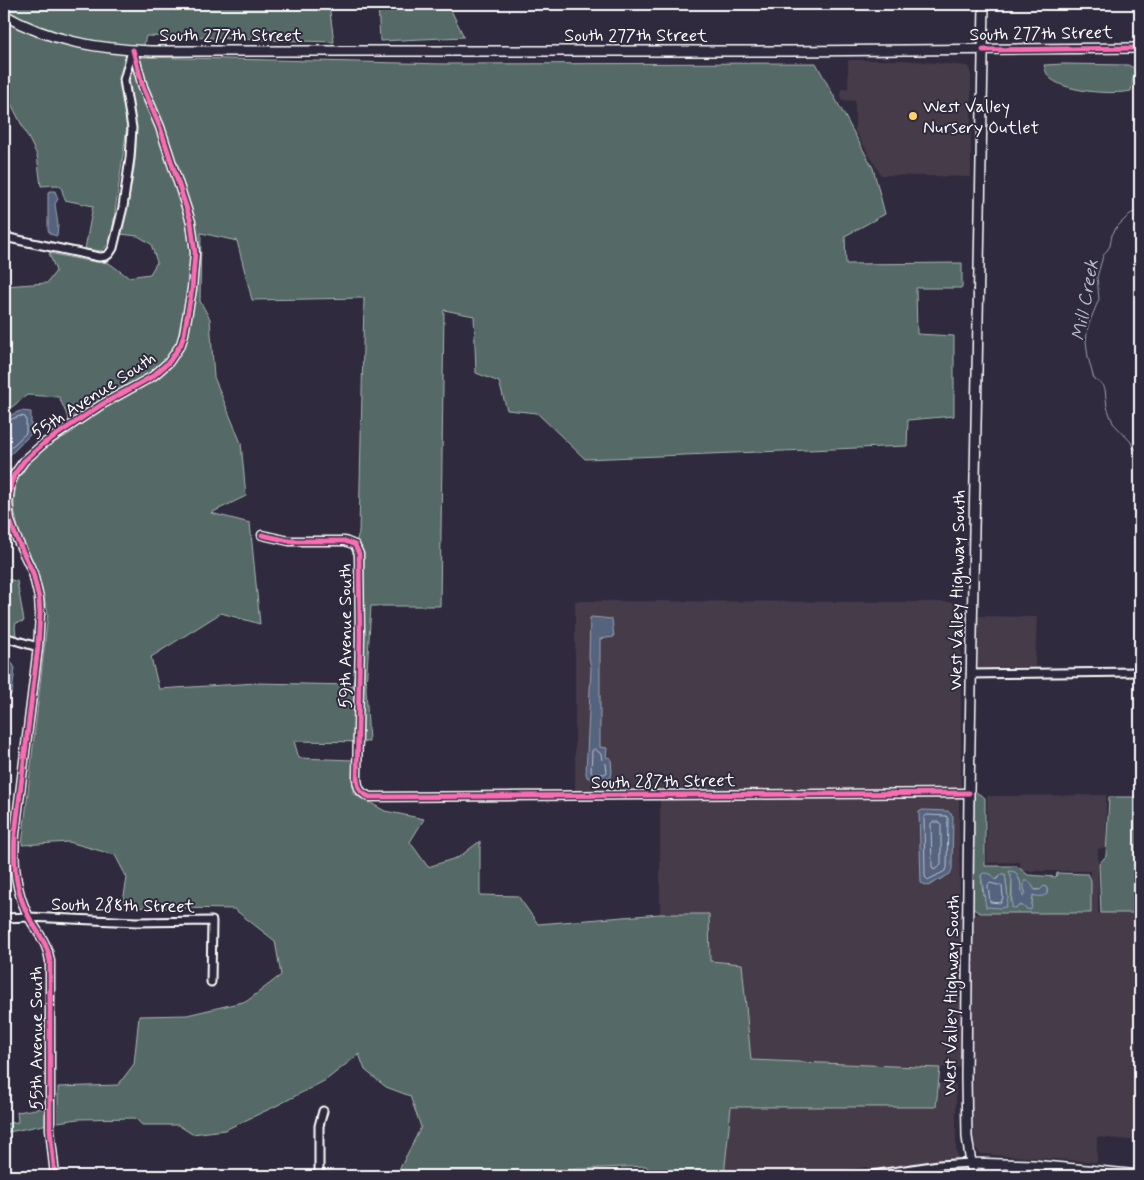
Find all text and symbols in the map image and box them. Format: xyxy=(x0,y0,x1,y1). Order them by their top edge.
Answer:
street label: South 277th Street xyxy=(969,21,1113,47)
street label: South 277th Street xyxy=(159,24,303,48)
street label: South 277th Street xyxy=(564,24,708,48)
place label: West Valley Nursery Outlet xyxy=(923,95,1039,140)
marker: West Valley Nursery Outlet xyxy=(907,110,919,122)
water label: Mill Creek xyxy=(1066,257,1105,343)
street label: 55th Avenue South xyxy=(27,347,160,445)
street label: West Valley Highway South xyxy=(944,489,973,691)
street label: 59th Avenue South xyxy=(334,563,358,709)
street label: South 287th Street xyxy=(591,769,736,795)
street label: South 288th Street xyxy=(51,893,196,919)
street label: West Valley Highway South xyxy=(938,894,967,1096)
street label: 55th Avenue South xyxy=(25,966,49,1110)

